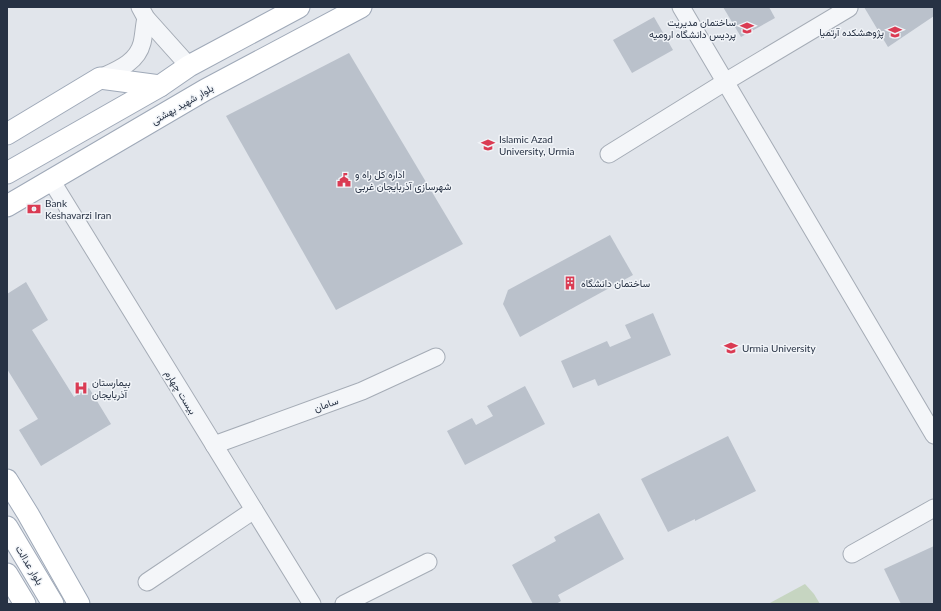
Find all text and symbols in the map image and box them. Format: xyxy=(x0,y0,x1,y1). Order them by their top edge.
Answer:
place label: ساختمان مدیریت پردیس دانشگاه ارومیه xyxy=(649,16,736,42)
school or university icon: ساختمان مدیریت پردیس دانشگاه ارومیه xyxy=(739,20,755,36)
school or university icon: پژوهشکده آرتمیا xyxy=(887,24,903,40)
place label: پژوهشکده آرتمیا xyxy=(819,26,884,40)
street label: بلوار شهید بهشتی xyxy=(149,81,216,127)
place label: Islamic Azad University, Urmia xyxy=(499,133,574,157)
school or university icon: Islamic Azad University, Urmia xyxy=(480,137,496,153)
place label: اداره کل راه و شهرسازی آذربایجان غربی xyxy=(355,168,452,193)
public building icon: اداره کل راه و شهرسازی آذربایجان غربی xyxy=(336,172,352,188)
place label: Bank Keshavarzi Iran xyxy=(45,197,111,221)
bank icon: Bank Keshavarzi Iran xyxy=(26,201,42,217)
building icon: ساختمان دانشگاه xyxy=(562,275,578,291)
place label: ساختمان دانشگاه xyxy=(581,277,650,289)
school or university icon: Urmia University xyxy=(723,340,739,356)
place label: Urmia University xyxy=(742,342,816,354)
street label: بیست چهارم xyxy=(161,368,199,417)
place label: بیمارستان آذربایجان xyxy=(92,376,131,401)
hospital icon: بیمارستان آذربایجان xyxy=(73,380,89,396)
street label: سامان xyxy=(312,394,340,414)
street label: بلوار عدالت xyxy=(13,543,46,587)

